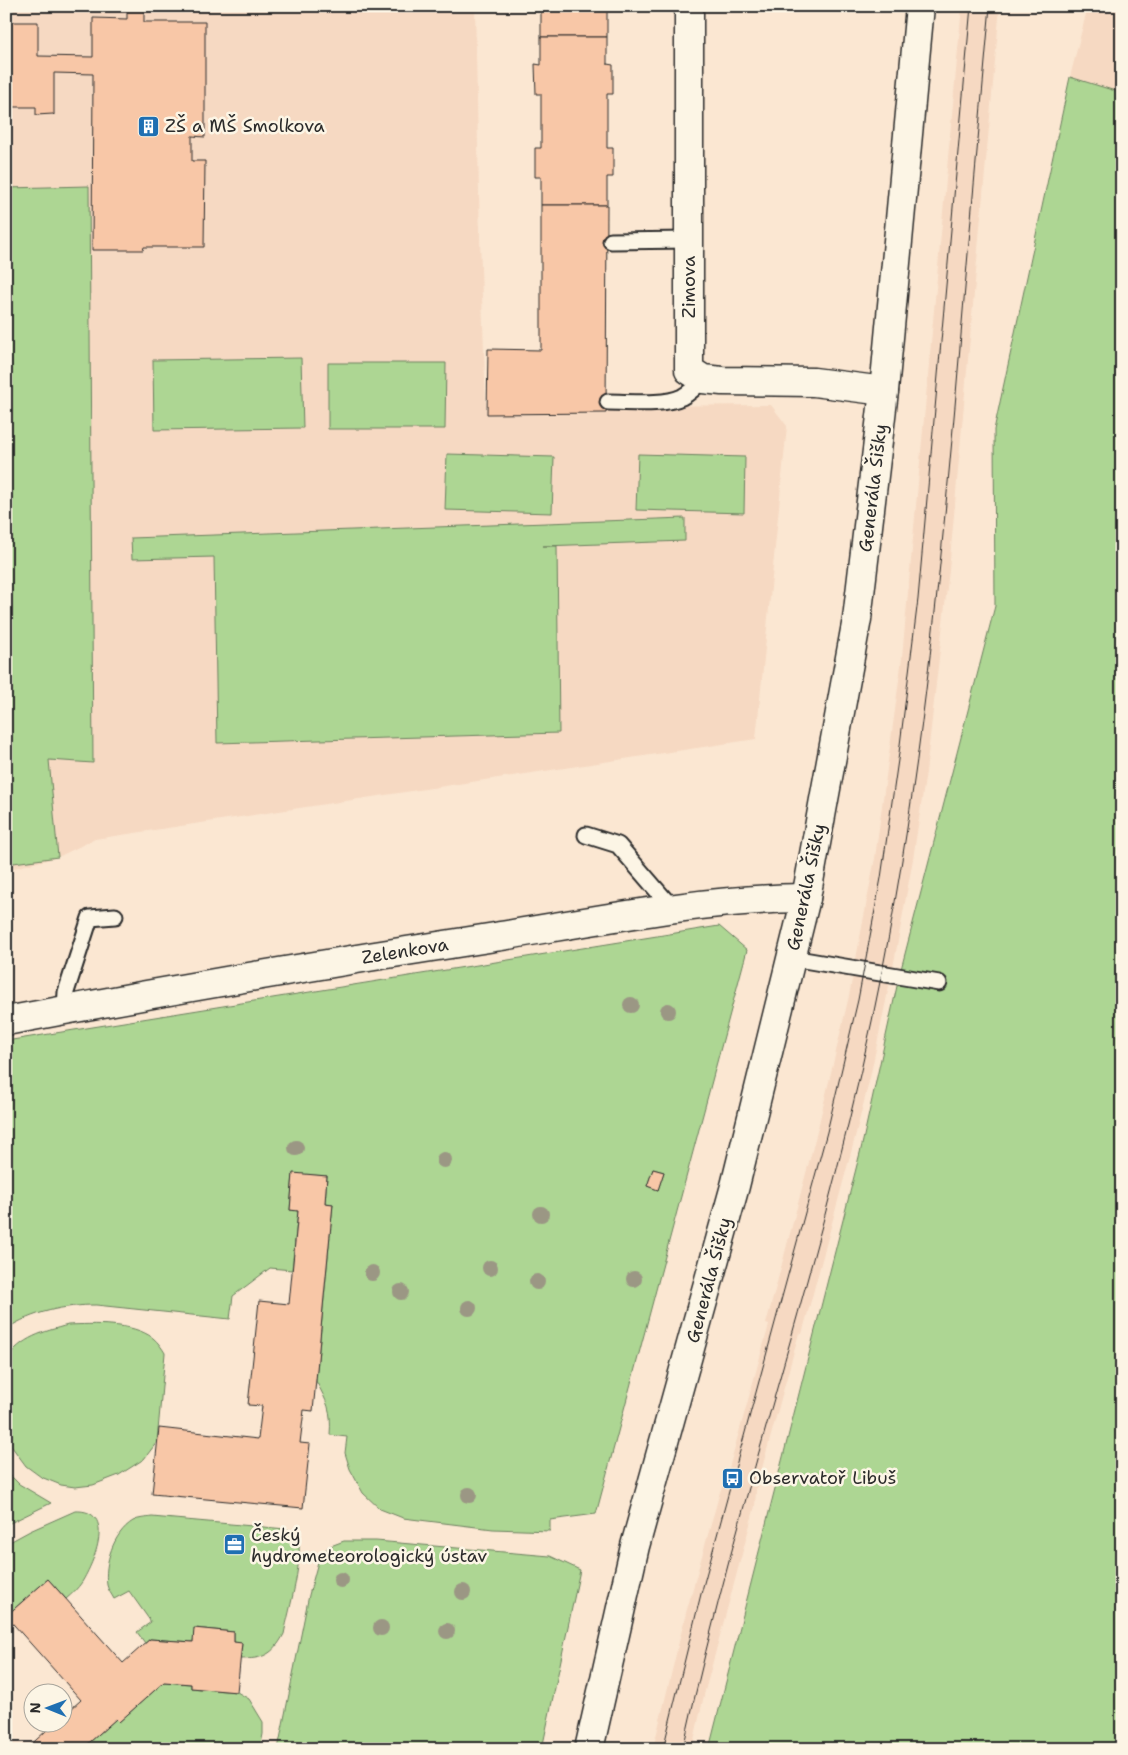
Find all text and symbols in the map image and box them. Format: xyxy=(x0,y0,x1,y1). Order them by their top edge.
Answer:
building icon: ZŠ a MŠ Smolkova xyxy=(137,114,161,138)
place label: ZŠ a MŠ Smolkova xyxy=(165,114,325,138)
street label: Zimova xyxy=(677,256,701,318)
street label: Generála Šišky xyxy=(853,422,893,554)
street label: Generála Šišky xyxy=(781,821,831,953)
street label: Zelenkova xyxy=(360,932,450,970)
street label: Generála Šišky xyxy=(681,1214,737,1346)
bus stop icon: Observatoř Libuš xyxy=(721,1466,745,1490)
place label: Observatoř Libuš xyxy=(749,1466,896,1490)
place label: Český hydrometeorologický ústav xyxy=(251,1523,487,1568)
office icon: Český hydrometeorologický ústav xyxy=(223,1533,247,1557)
north arrow xyxy=(22,1682,72,1732)
text: N xyxy=(26,1702,44,1713)

